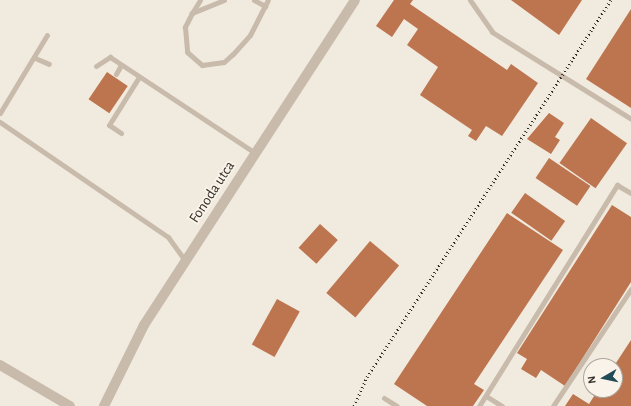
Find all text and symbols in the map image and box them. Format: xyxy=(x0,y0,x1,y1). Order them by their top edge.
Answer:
street label: Fonoda utca xyxy=(185,158,239,226)
north arrow xyxy=(583,358,623,398)
text: N xyxy=(586,375,598,384)

